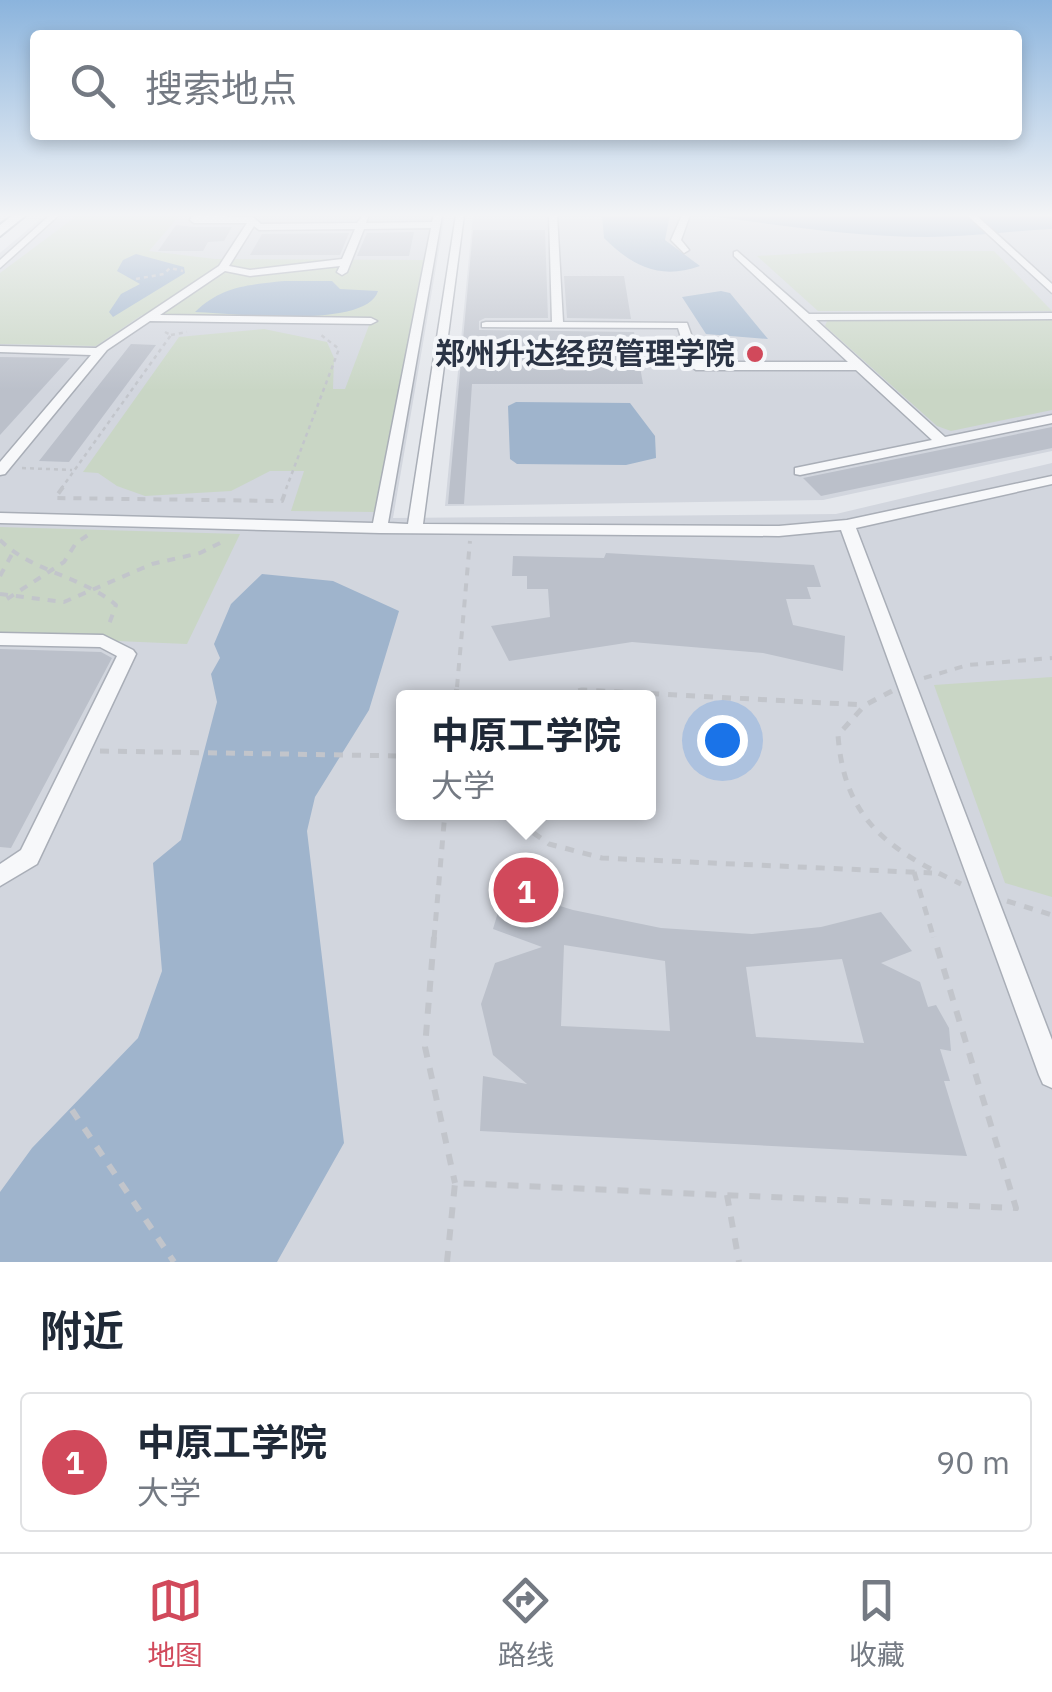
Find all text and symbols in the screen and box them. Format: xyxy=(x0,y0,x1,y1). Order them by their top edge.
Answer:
search box xyxy=(30,30,1022,140)
icon: search xyxy=(65,58,120,113)
text: 搜索地点 xyxy=(145,63,297,112)
place label: 郑州升达经贸管理学院 xyxy=(435,333,735,372)
marker: 郑州升达经贸管理学院 xyxy=(744,343,766,365)
popup xyxy=(396,690,656,820)
text: 中原工学院 xyxy=(431,710,621,759)
your location xyxy=(697,715,748,766)
text: 大学 xyxy=(431,764,495,806)
pin: 1 xyxy=(494,852,558,928)
text: 附近 xyxy=(40,1303,124,1358)
text: 中原工学院 xyxy=(137,1417,327,1466)
text: 1 xyxy=(65,1441,84,1483)
text: 90 m xyxy=(936,1441,1010,1483)
text: 大学 xyxy=(137,1471,201,1513)
tab: 地图 xyxy=(147,1573,203,1673)
tab: 路线 xyxy=(498,1573,554,1673)
tab: 收藏 xyxy=(849,1573,905,1673)

